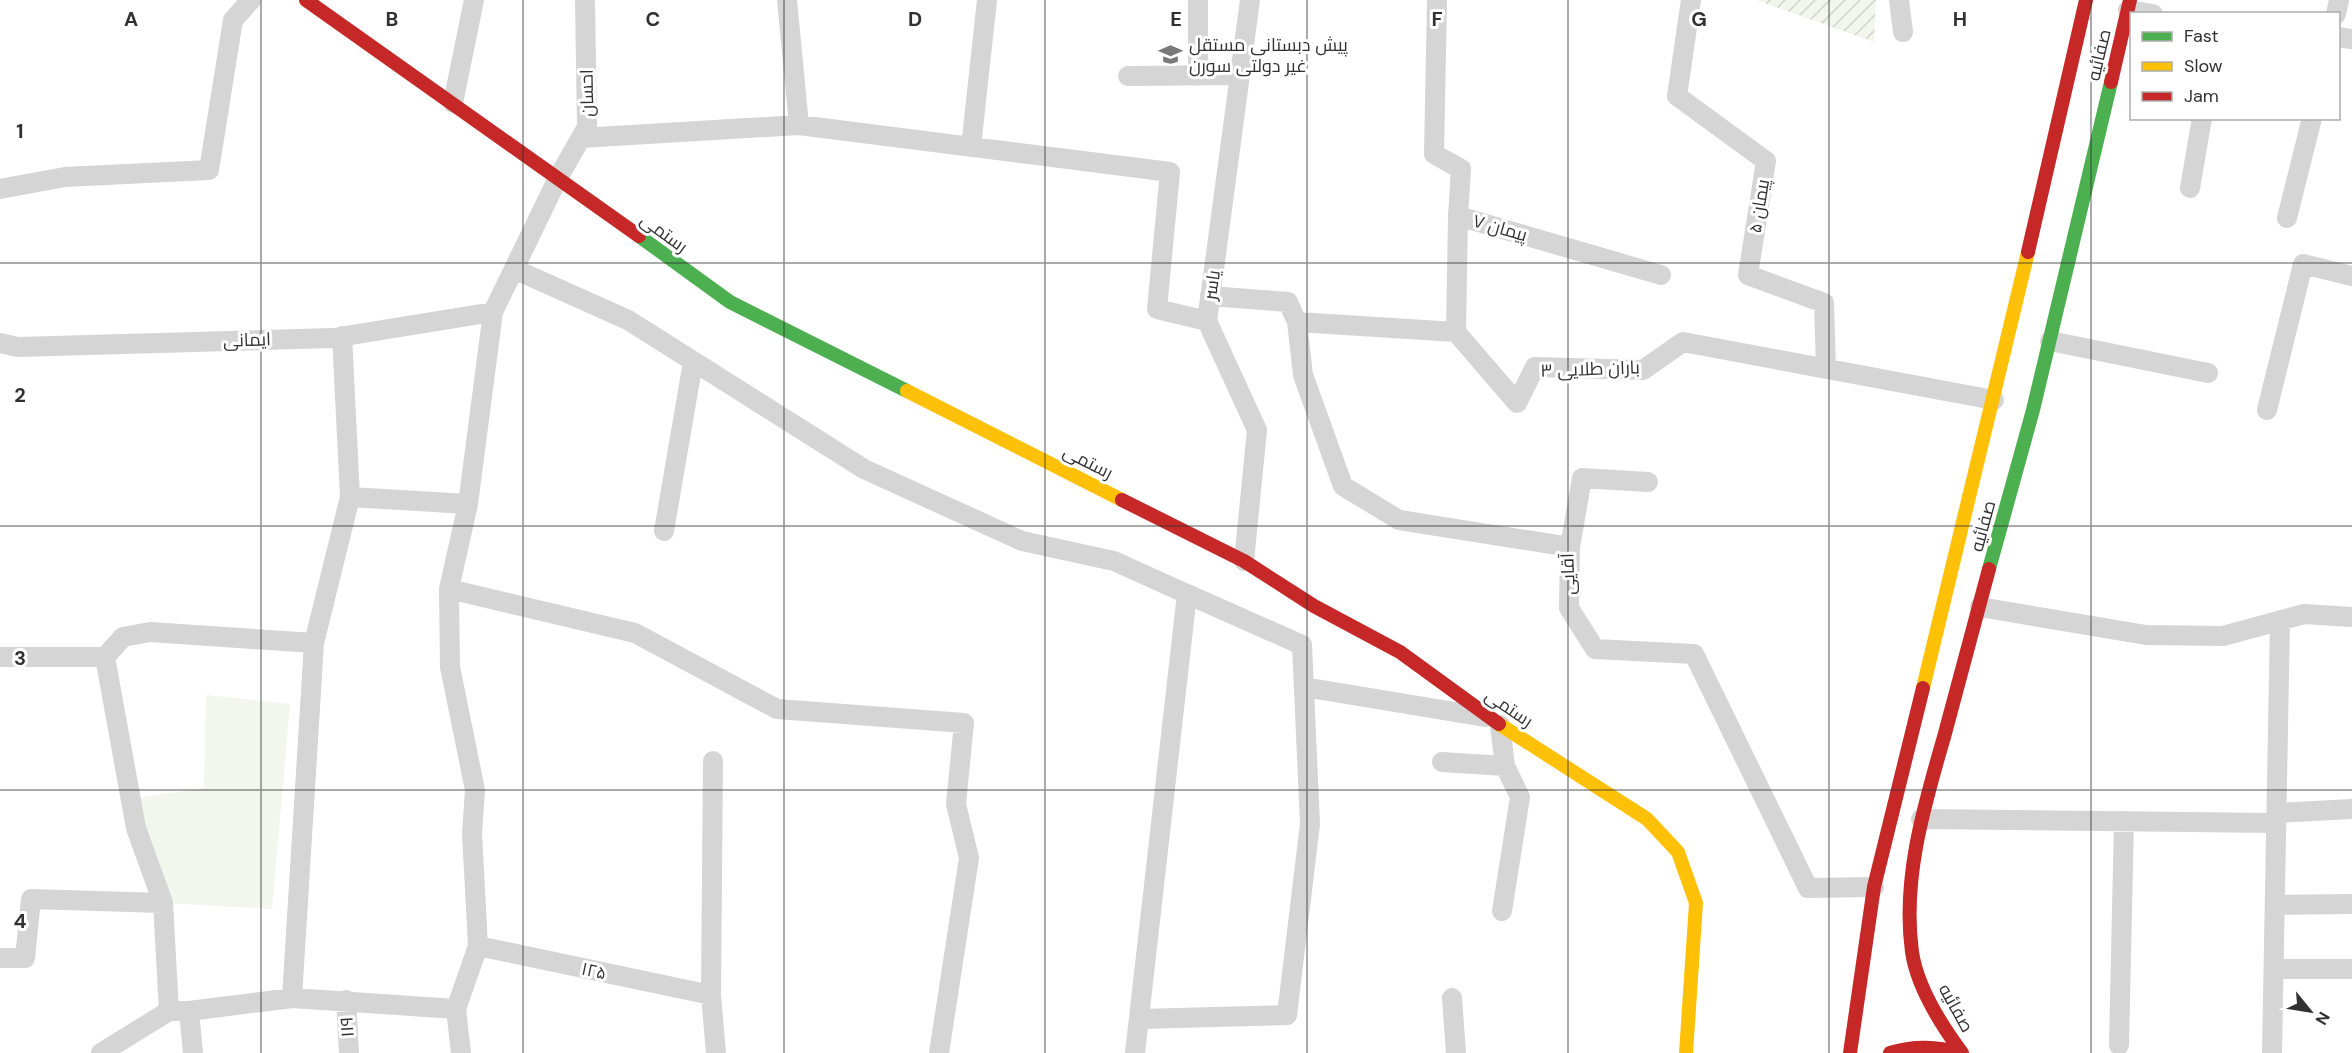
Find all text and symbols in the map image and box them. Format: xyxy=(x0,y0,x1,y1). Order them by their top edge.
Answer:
text: A xyxy=(124,6,138,32)
text: B xyxy=(386,6,398,32)
text: C xyxy=(646,6,660,32)
text: D xyxy=(908,6,922,32)
text: E xyxy=(1170,6,1182,32)
text: F xyxy=(1431,6,1443,32)
text: G xyxy=(1691,6,1707,32)
text: H xyxy=(1953,6,1967,32)
legend xyxy=(2130,12,2340,120)
text: Fast xyxy=(2184,24,2219,48)
street label: صفائیه xyxy=(2081,27,2117,83)
place label: پیش دبستانی مستقل غیر دولتی سورن xyxy=(1189,33,1348,78)
school or university icon: پیش دبستانی مستقل غیر دولتی سورن xyxy=(1158,42,1184,68)
text: Slow xyxy=(2184,54,2223,78)
street label: احسان xyxy=(575,69,599,117)
text: Jam xyxy=(2184,84,2219,108)
text: 1 xyxy=(16,118,24,144)
street label: پیمان ۵ xyxy=(1743,177,1775,235)
street label: رستمی xyxy=(636,208,692,258)
street label: پیمان ۷ xyxy=(1470,209,1530,247)
street label: یاسر xyxy=(1198,268,1226,303)
street label: ایمانی xyxy=(223,327,271,353)
street label: باران طلایی ۳ xyxy=(1540,355,1640,383)
text: 2 xyxy=(14,382,26,408)
street label: رستمی xyxy=(1059,439,1117,485)
street label: صفائیه xyxy=(1965,498,2001,554)
street label: آقایی xyxy=(1555,553,1581,595)
text: 3 xyxy=(14,645,26,671)
street label: رستمی xyxy=(1480,683,1538,733)
text: 4 xyxy=(14,908,27,934)
street label: ۱۲۵ xyxy=(579,957,609,985)
street label: صفائیه xyxy=(1933,979,1979,1037)
north arrow xyxy=(2280,981,2340,1041)
text: N xyxy=(2311,1008,2335,1029)
street label: ۱۱۹ xyxy=(334,1016,360,1038)

